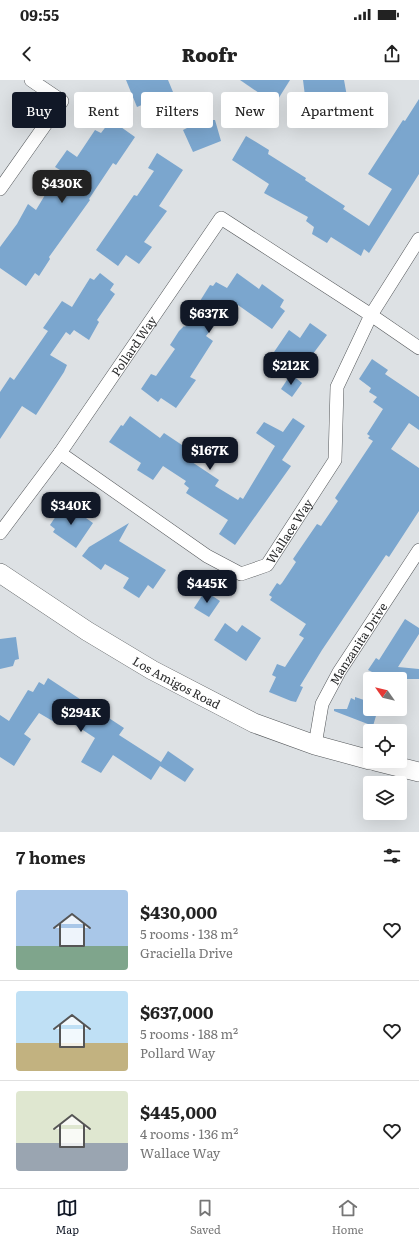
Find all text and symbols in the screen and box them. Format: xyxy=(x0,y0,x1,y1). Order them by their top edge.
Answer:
text: 09:55 xyxy=(20,3,59,26)
text: Roofr xyxy=(182,41,237,68)
icon: back xyxy=(16,43,38,65)
icon: share xyxy=(381,43,403,65)
chip: Buy xyxy=(12,92,66,128)
chip: Rent xyxy=(74,92,133,128)
chip: Filters xyxy=(141,92,213,128)
chip: New xyxy=(221,92,279,128)
chip: Apartment xyxy=(287,92,388,128)
pin: $430K xyxy=(34,170,90,204)
text: $430K xyxy=(41,173,83,192)
pin: $637K xyxy=(181,300,237,334)
text: $637K xyxy=(189,303,229,322)
street label: Pollard Way xyxy=(106,312,161,380)
pin: $212K xyxy=(263,352,319,386)
text: $212K xyxy=(272,355,310,374)
pin: $167K xyxy=(182,437,238,471)
text: $167K xyxy=(191,440,229,459)
pin: $340K xyxy=(43,492,99,526)
text: $340K xyxy=(51,495,92,514)
street label: Wallace Way xyxy=(261,495,317,567)
pin: $445K xyxy=(179,570,235,604)
text: $445K xyxy=(187,573,227,592)
street label: Manzanita Drive xyxy=(325,599,391,688)
street label: Los Amigos Road xyxy=(130,652,224,713)
north arrow xyxy=(363,672,407,716)
map controls xyxy=(363,672,407,820)
pin: $294K xyxy=(53,699,109,733)
text: $294K xyxy=(61,702,101,721)
button: locate xyxy=(363,724,407,768)
button: layers xyxy=(363,776,407,820)
text: 7 homes xyxy=(16,844,86,869)
icon: filters xyxy=(381,845,403,867)
text: $430,000 xyxy=(140,899,217,924)
icon: home xyxy=(48,906,96,954)
icon: heart xyxy=(381,919,403,941)
text: 5 rooms · 138 m² xyxy=(140,924,238,943)
text: Graciella Drive xyxy=(140,943,233,962)
text: $637,000 xyxy=(140,999,214,1024)
icon: home xyxy=(48,1007,96,1055)
icon: heart xyxy=(381,1020,403,1042)
text: 5 rooms · 188 m² xyxy=(140,1024,238,1043)
text: Pollard Way xyxy=(140,1043,215,1062)
text: $445,000 xyxy=(140,1099,217,1124)
icon: home xyxy=(48,1107,96,1155)
icon: heart xyxy=(381,1120,403,1142)
text: 4 rooms · 136 m² xyxy=(140,1124,238,1143)
text: Wallace Way xyxy=(140,1143,220,1162)
tab: Map xyxy=(56,1197,79,1237)
tab: Saved xyxy=(190,1197,221,1237)
tab: Home xyxy=(332,1197,363,1237)

